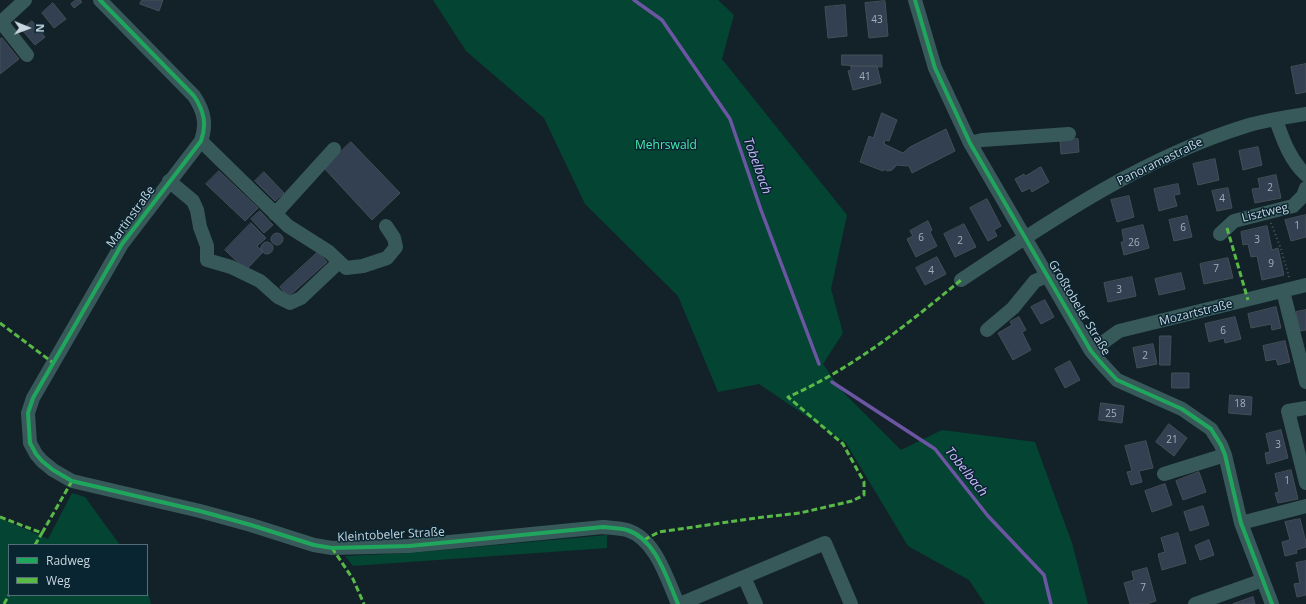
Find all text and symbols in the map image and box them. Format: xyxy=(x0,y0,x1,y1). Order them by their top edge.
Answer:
north arrow xyxy=(8,8,48,48)
house number: 43 xyxy=(871,14,883,26)
text: N xyxy=(33,24,48,33)
house number: 41 xyxy=(859,71,871,83)
water label: Tobelbach xyxy=(740,135,774,197)
street label: Panoramastraße xyxy=(1115,135,1205,189)
park label: Mehrswald xyxy=(635,139,697,153)
house number: 2 xyxy=(1267,182,1273,194)
street label: Martinstraße xyxy=(104,183,158,251)
house number: 4 xyxy=(1219,193,1225,205)
street label: Lisztweg xyxy=(1240,200,1290,226)
house number: 1 xyxy=(1294,220,1300,232)
house number: 6 xyxy=(1180,222,1186,234)
house number: 6 xyxy=(918,232,924,244)
house number: 3 xyxy=(1254,234,1260,246)
house number: 2 xyxy=(957,235,963,247)
house number: 26 xyxy=(1128,237,1140,249)
street label: Großtobeler Straße xyxy=(1045,258,1113,358)
house number: 9 xyxy=(1268,258,1274,270)
house number: 7 xyxy=(1213,263,1219,275)
house number: 4 xyxy=(928,265,934,277)
house number: 3 xyxy=(1116,284,1122,296)
street label: Mozartstraße xyxy=(1158,297,1234,329)
house number: 6 xyxy=(1220,325,1226,337)
house number: 2 xyxy=(1142,350,1148,362)
house number: 18 xyxy=(1234,398,1246,410)
house number: 25 xyxy=(1105,408,1117,420)
house number: 21 xyxy=(1166,434,1178,446)
house number: 3 xyxy=(1275,439,1281,451)
water label: Tobelbach xyxy=(941,444,991,500)
house number: 1 xyxy=(1284,475,1290,487)
street label: Kleintobeler Straße xyxy=(337,525,445,545)
legend xyxy=(8,544,148,596)
text: Radweg xyxy=(46,552,90,569)
text: Weg xyxy=(46,572,70,589)
house number: 7 xyxy=(1140,582,1146,594)

